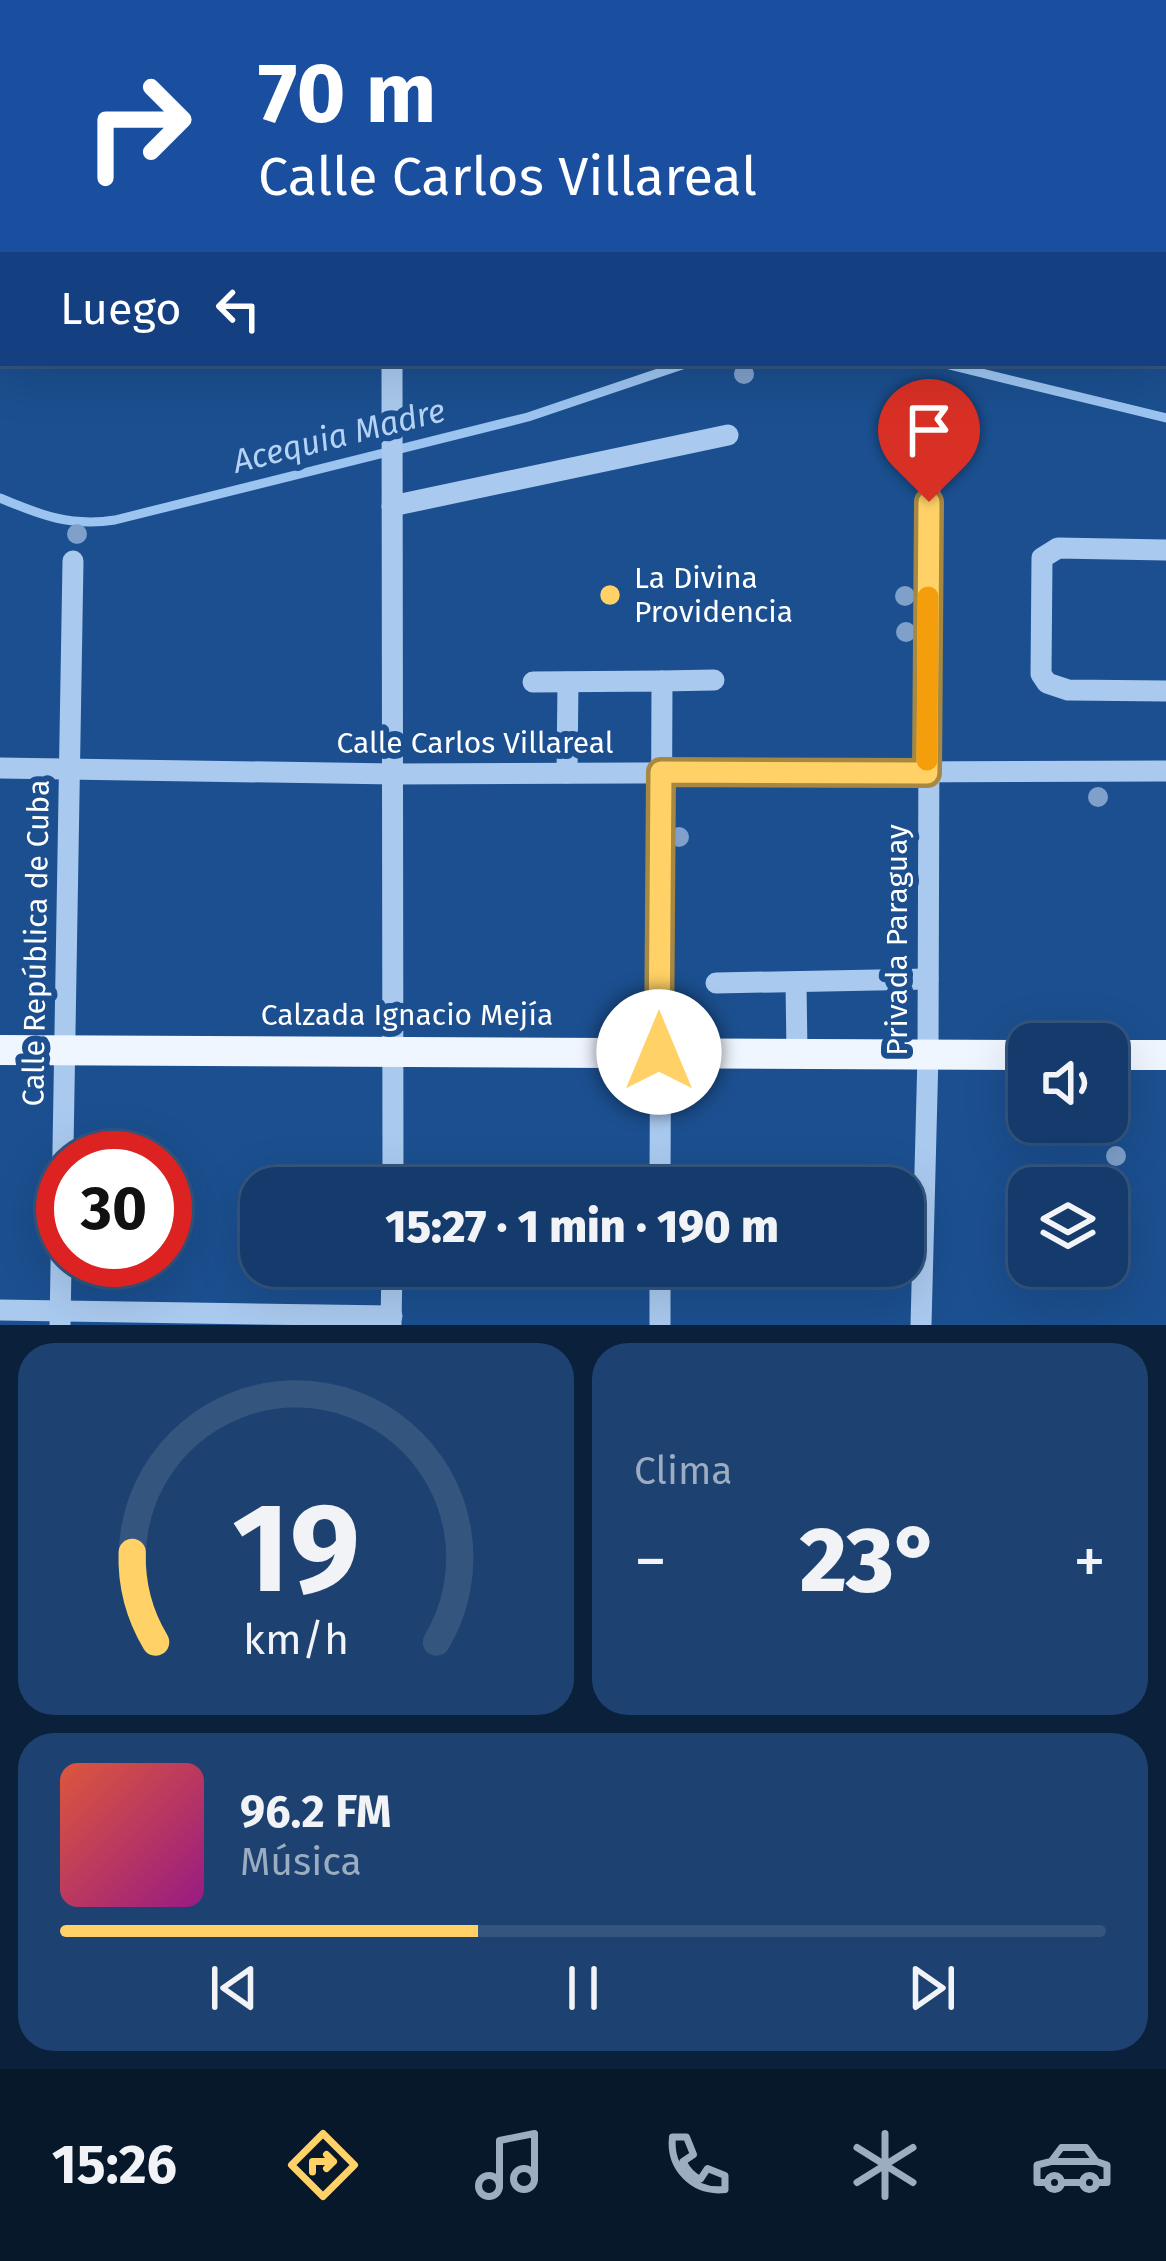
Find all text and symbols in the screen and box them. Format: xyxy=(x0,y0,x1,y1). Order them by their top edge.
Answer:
text: 70 m xyxy=(258,43,436,144)
icon: right xyxy=(60,48,216,204)
text: Calle Carlos Villareal xyxy=(258,145,757,209)
icon: left xyxy=(205,276,271,342)
text: Luego xyxy=(60,282,181,336)
pin xyxy=(878,379,980,502)
water label: Acequia Madre xyxy=(227,390,449,482)
icon: arrive xyxy=(896,397,962,463)
place label: La Divina Providencia xyxy=(634,560,793,630)
marker: La Divina Providencia xyxy=(597,582,623,608)
street label: Calle Carlos Villareal xyxy=(336,725,614,761)
street label: Calle República de Cuba xyxy=(15,779,57,1107)
street label: Privada Paraguay xyxy=(879,824,915,1056)
position arrow xyxy=(596,989,722,1115)
street label: Calzada Ignacio Mejía xyxy=(261,997,553,1033)
map controls xyxy=(1008,1023,1128,1287)
button: sound xyxy=(1008,1023,1128,1143)
speed limit sign: 30 xyxy=(36,1131,192,1287)
button: layers xyxy=(1008,1167,1128,1287)
text: 15:27 · 1 min · 190 m xyxy=(385,1200,779,1254)
text: Clima xyxy=(634,1448,733,1494)
text: 19 xyxy=(232,1474,360,1624)
text: 23° xyxy=(800,1507,940,1615)
text: − xyxy=(634,1522,667,1601)
text: + xyxy=(1073,1522,1106,1601)
text: km/h xyxy=(243,1614,349,1665)
text: 96.2 FM xyxy=(240,1785,391,1839)
text: Música xyxy=(240,1839,362,1885)
icon: previous xyxy=(201,1955,267,2021)
icon: pause xyxy=(550,1955,616,2021)
icon: next xyxy=(899,1955,965,2021)
icon: directions xyxy=(281,2123,365,2207)
icon: music xyxy=(468,2123,552,2207)
icon: phone xyxy=(655,2123,739,2207)
icon: climate xyxy=(843,2123,927,2207)
icon: car xyxy=(1030,2123,1114,2207)
text: 15:26 xyxy=(52,2133,177,2197)

